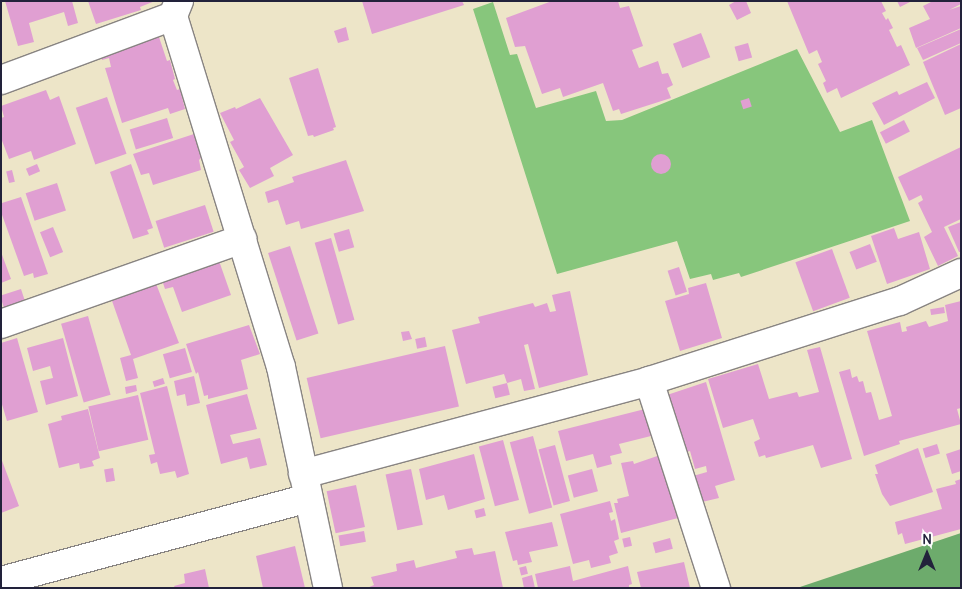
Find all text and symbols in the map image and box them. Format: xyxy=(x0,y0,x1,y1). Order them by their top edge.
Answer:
north arrow xyxy=(902,529,952,579)
text: N xyxy=(922,530,932,548)

